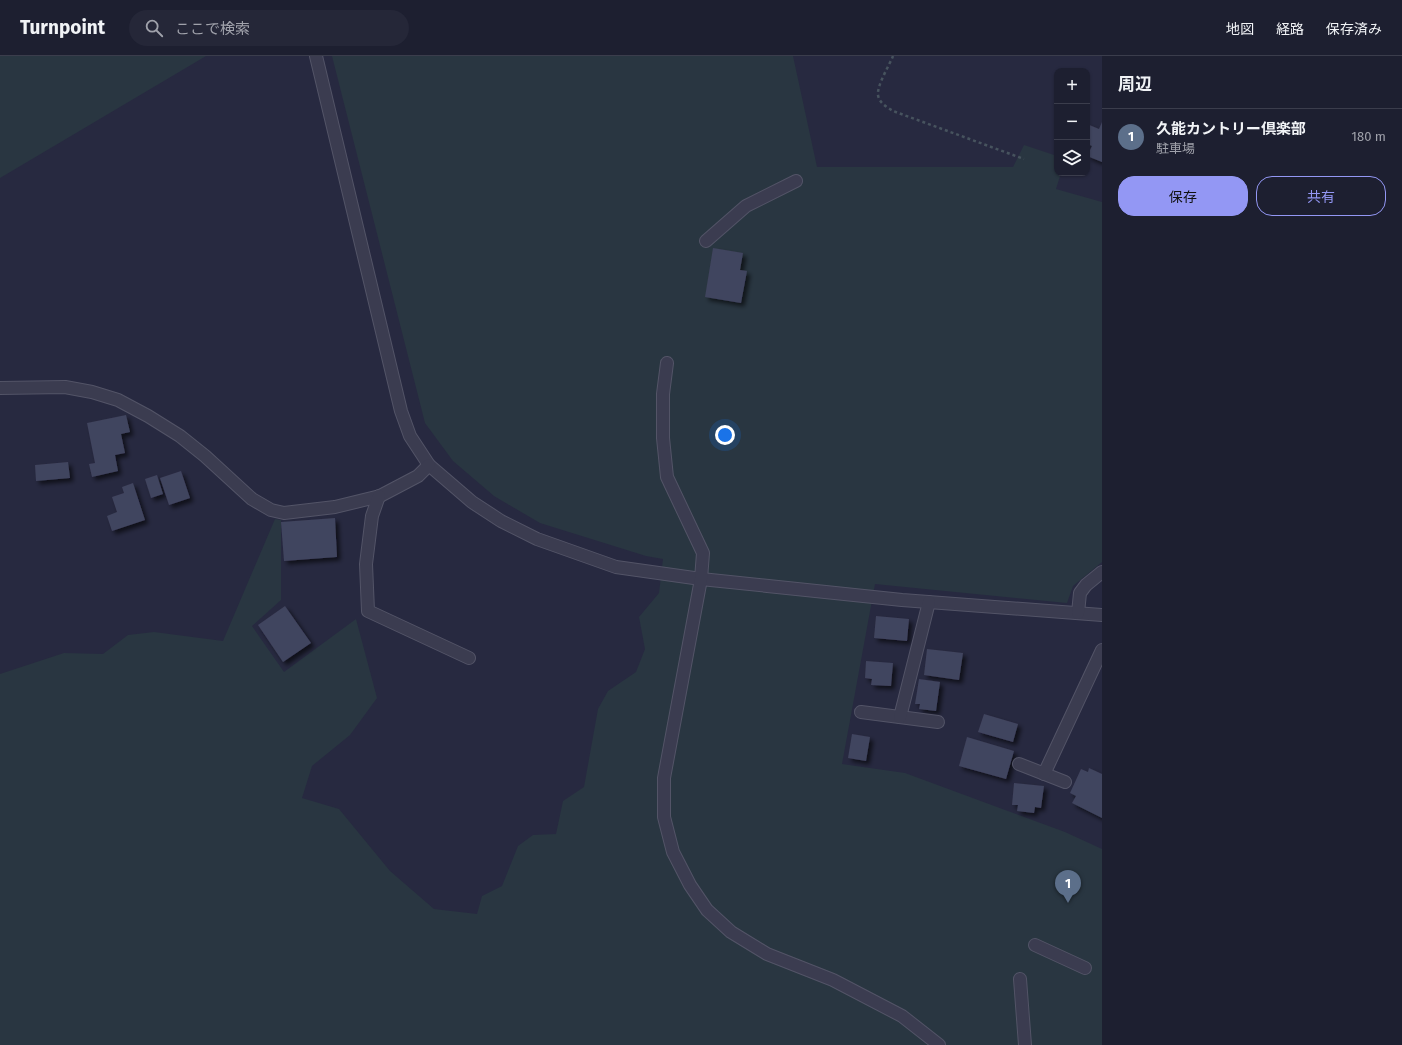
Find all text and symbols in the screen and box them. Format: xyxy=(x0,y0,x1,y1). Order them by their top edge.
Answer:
search box xyxy=(129,10,409,46)
text: Turnpoint xyxy=(20,16,105,39)
icon: search xyxy=(143,17,165,39)
text: ここで検索 xyxy=(175,20,250,38)
text: 地図 xyxy=(1226,21,1254,38)
text: 経路 xyxy=(1276,21,1304,38)
text: 保存済み xyxy=(1326,21,1382,38)
map controls xyxy=(1054,68,1090,176)
button: + xyxy=(1054,68,1090,104)
text: 周辺 xyxy=(1118,74,1152,95)
button: − xyxy=(1054,104,1090,140)
text: 久能カントリー倶楽部 xyxy=(1156,120,1306,138)
text: 1 xyxy=(1128,129,1134,144)
text: 180 m xyxy=(1351,129,1386,144)
button: layers xyxy=(1054,140,1090,176)
text: 駐車場 xyxy=(1156,141,1195,156)
button: 保存 xyxy=(1118,176,1248,216)
button: 共有 xyxy=(1256,176,1386,216)
your location xyxy=(715,425,735,445)
pin: 1 xyxy=(1055,870,1081,903)

